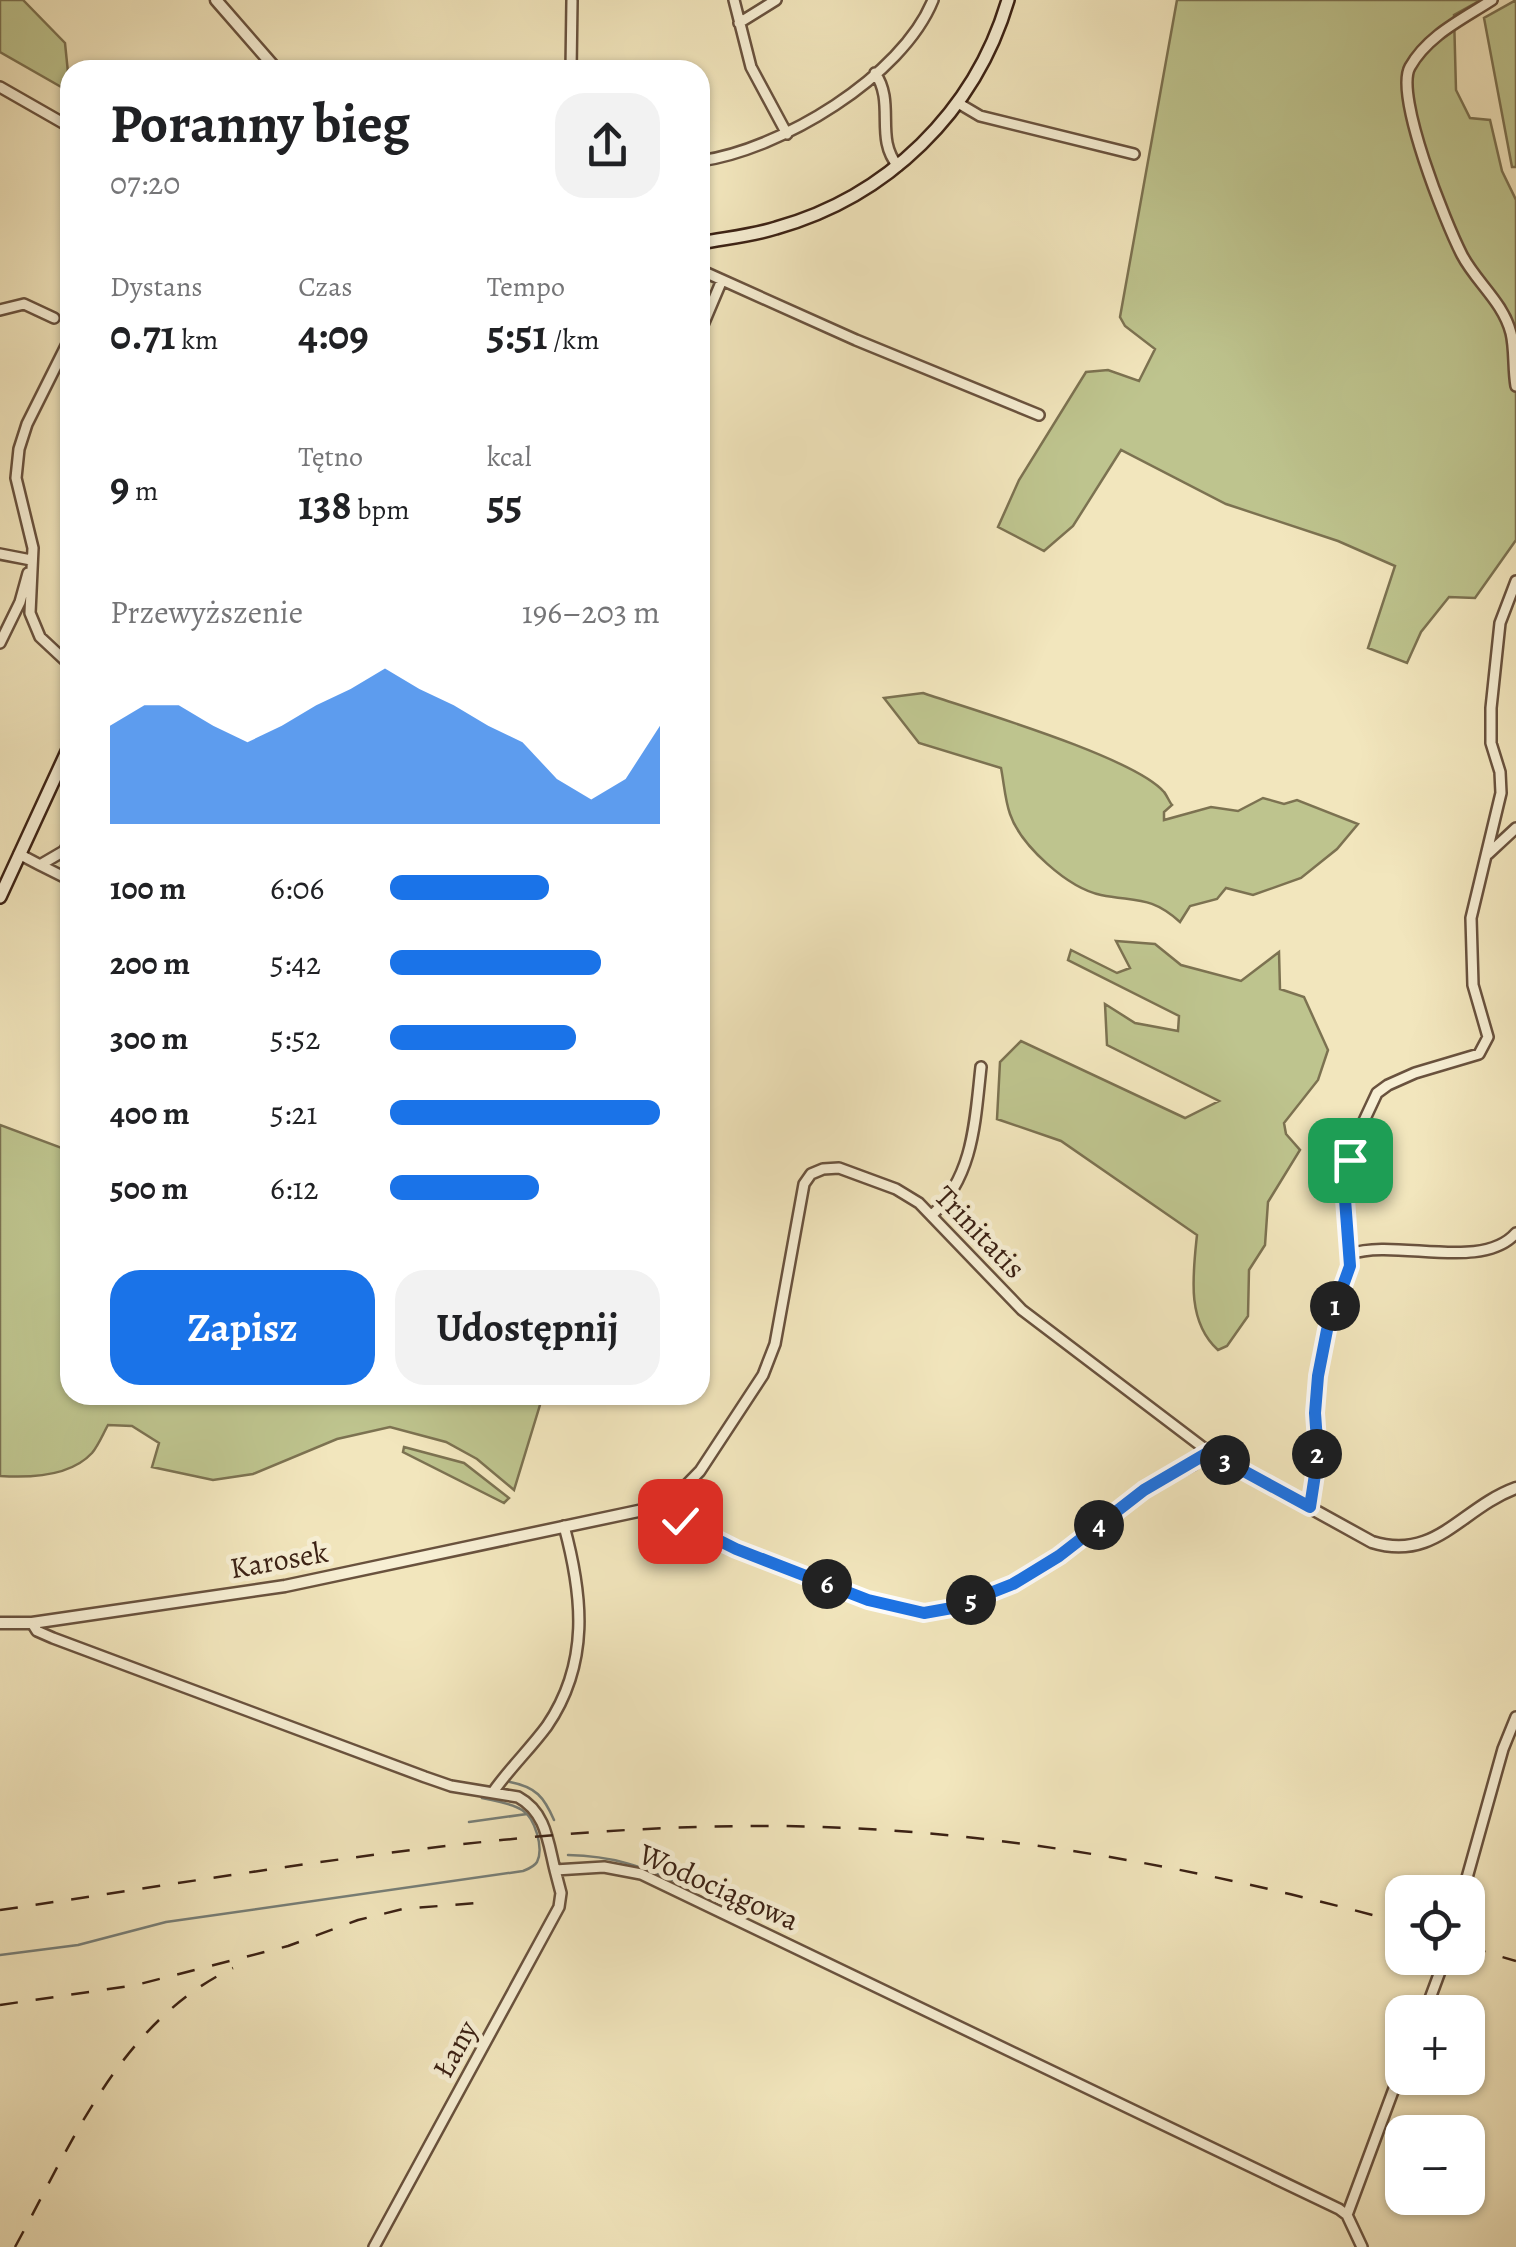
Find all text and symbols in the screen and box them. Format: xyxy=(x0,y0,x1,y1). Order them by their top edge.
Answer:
text: Poranny bieg xyxy=(110,86,410,161)
button: share xyxy=(555,93,660,198)
text: 07:20 xyxy=(110,161,180,205)
text: Dystans xyxy=(110,268,203,306)
text: Czas xyxy=(298,268,352,306)
text: Tempo xyxy=(487,268,565,306)
text: 0.71 xyxy=(110,306,176,363)
text: 4:09 xyxy=(298,306,369,363)
text: 5:51 xyxy=(487,306,548,363)
text: km xyxy=(176,321,218,359)
text: /km xyxy=(548,321,600,359)
text: Tętno xyxy=(298,438,363,476)
text: kcal xyxy=(487,438,532,476)
text: 9 xyxy=(110,457,129,514)
text: m xyxy=(129,472,158,510)
text: 138 xyxy=(298,476,352,533)
text: 55 xyxy=(487,476,523,533)
text: bpm xyxy=(352,491,409,529)
text: Przewyższenie xyxy=(110,590,303,634)
text: 196–203 m xyxy=(522,590,660,634)
text: 100 m xyxy=(110,866,186,910)
text: 6:06 xyxy=(270,866,324,910)
text: 200 m xyxy=(110,941,190,985)
text: 5:42 xyxy=(270,941,321,985)
text: 300 m xyxy=(110,1016,188,1060)
text: 5:52 xyxy=(270,1016,320,1060)
text: 400 m xyxy=(110,1091,190,1135)
text: 5:21 xyxy=(270,1091,318,1135)
pin xyxy=(1308,1118,1393,1203)
icon: arrive xyxy=(1323,1133,1378,1188)
text: 500 m xyxy=(110,1166,188,1210)
text: 6:12 xyxy=(270,1166,319,1210)
street label: Trinitatis xyxy=(926,1177,1034,1287)
button: Zapisz xyxy=(110,1270,375,1385)
button: Udostępnij xyxy=(395,1270,660,1385)
pin: 1 xyxy=(1310,1281,1360,1331)
text: 1 xyxy=(1330,1287,1340,1325)
pin: 2 xyxy=(1292,1429,1342,1479)
pin: 3 xyxy=(1200,1435,1250,1485)
text: 2 xyxy=(1310,1435,1324,1473)
text: 3 xyxy=(1219,1441,1231,1479)
pin xyxy=(638,1479,723,1564)
icon: check xyxy=(653,1494,708,1549)
pin: 4 xyxy=(1074,1500,1124,1550)
text: 4 xyxy=(1092,1506,1106,1544)
street label: Karosek xyxy=(227,1532,331,1588)
pin: 6 xyxy=(802,1559,852,1609)
text: 6 xyxy=(820,1565,834,1603)
pin: 5 xyxy=(946,1575,996,1625)
text: 5 xyxy=(965,1581,977,1619)
street label: Wodociągowa xyxy=(632,1834,805,1940)
map controls xyxy=(1385,1875,1485,2215)
button: locate xyxy=(1385,1875,1485,1975)
button: + xyxy=(1385,1995,1485,2095)
street label: Łany xyxy=(423,2013,487,2085)
button: − xyxy=(1385,2115,1485,2215)

